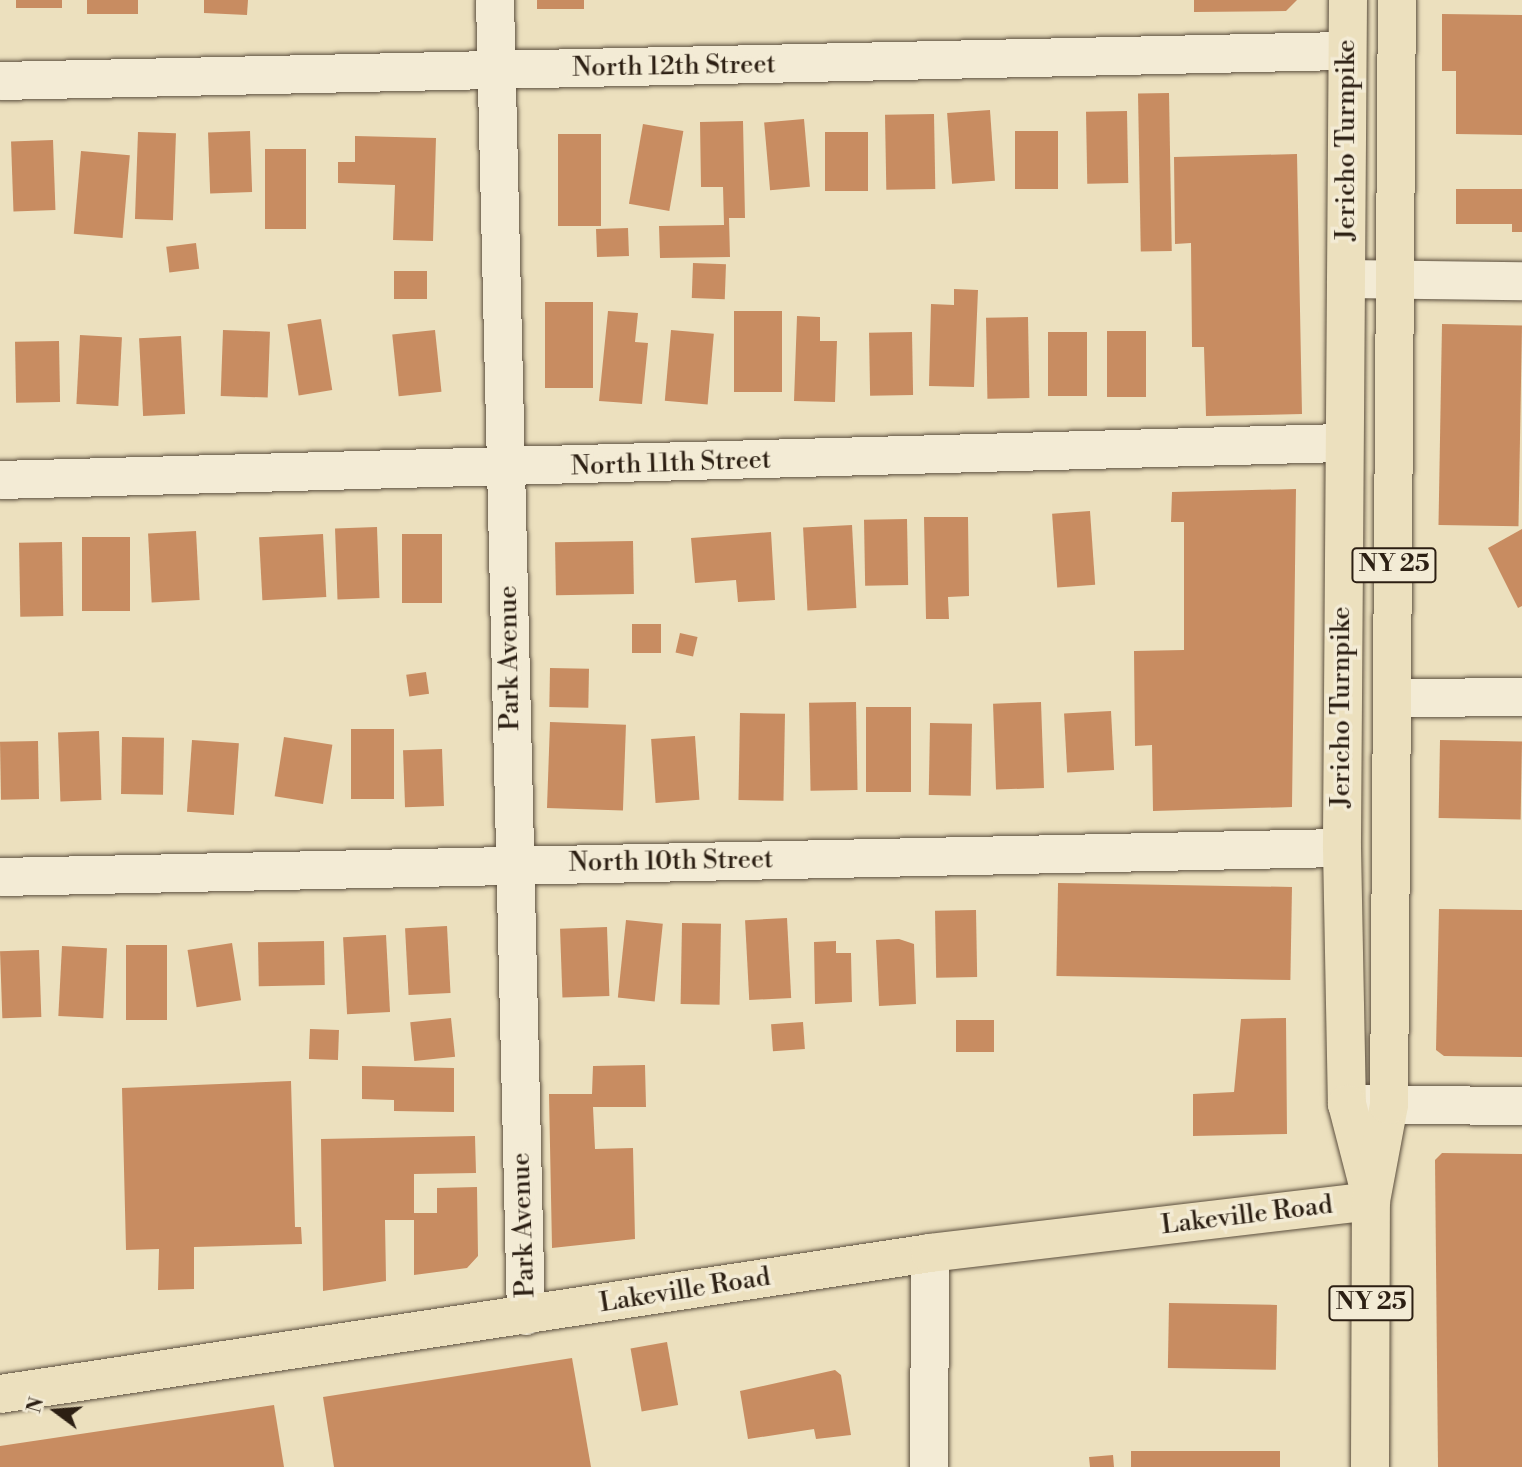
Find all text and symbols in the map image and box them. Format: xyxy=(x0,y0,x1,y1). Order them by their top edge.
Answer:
street label: Jericho Turnpike xyxy=(1331,39,1363,241)
street label: North 12th Street xyxy=(572,50,776,84)
street label: North 11th Street xyxy=(570,445,772,483)
road number: NY 25 xyxy=(1350,544,1438,586)
street label: Park Avenue xyxy=(493,585,527,731)
street label: Jericho Turnpike xyxy=(1326,606,1358,808)
street label: North 10th Street xyxy=(568,845,774,879)
street label: Park Avenue xyxy=(506,1152,542,1298)
street label: Lakeville Road xyxy=(1160,1190,1334,1242)
street label: Lakeville Road xyxy=(597,1262,773,1320)
road number: NY 25 xyxy=(1327,1282,1415,1324)
north arrow xyxy=(21,1376,91,1446)
text: N xyxy=(22,1395,49,1416)

